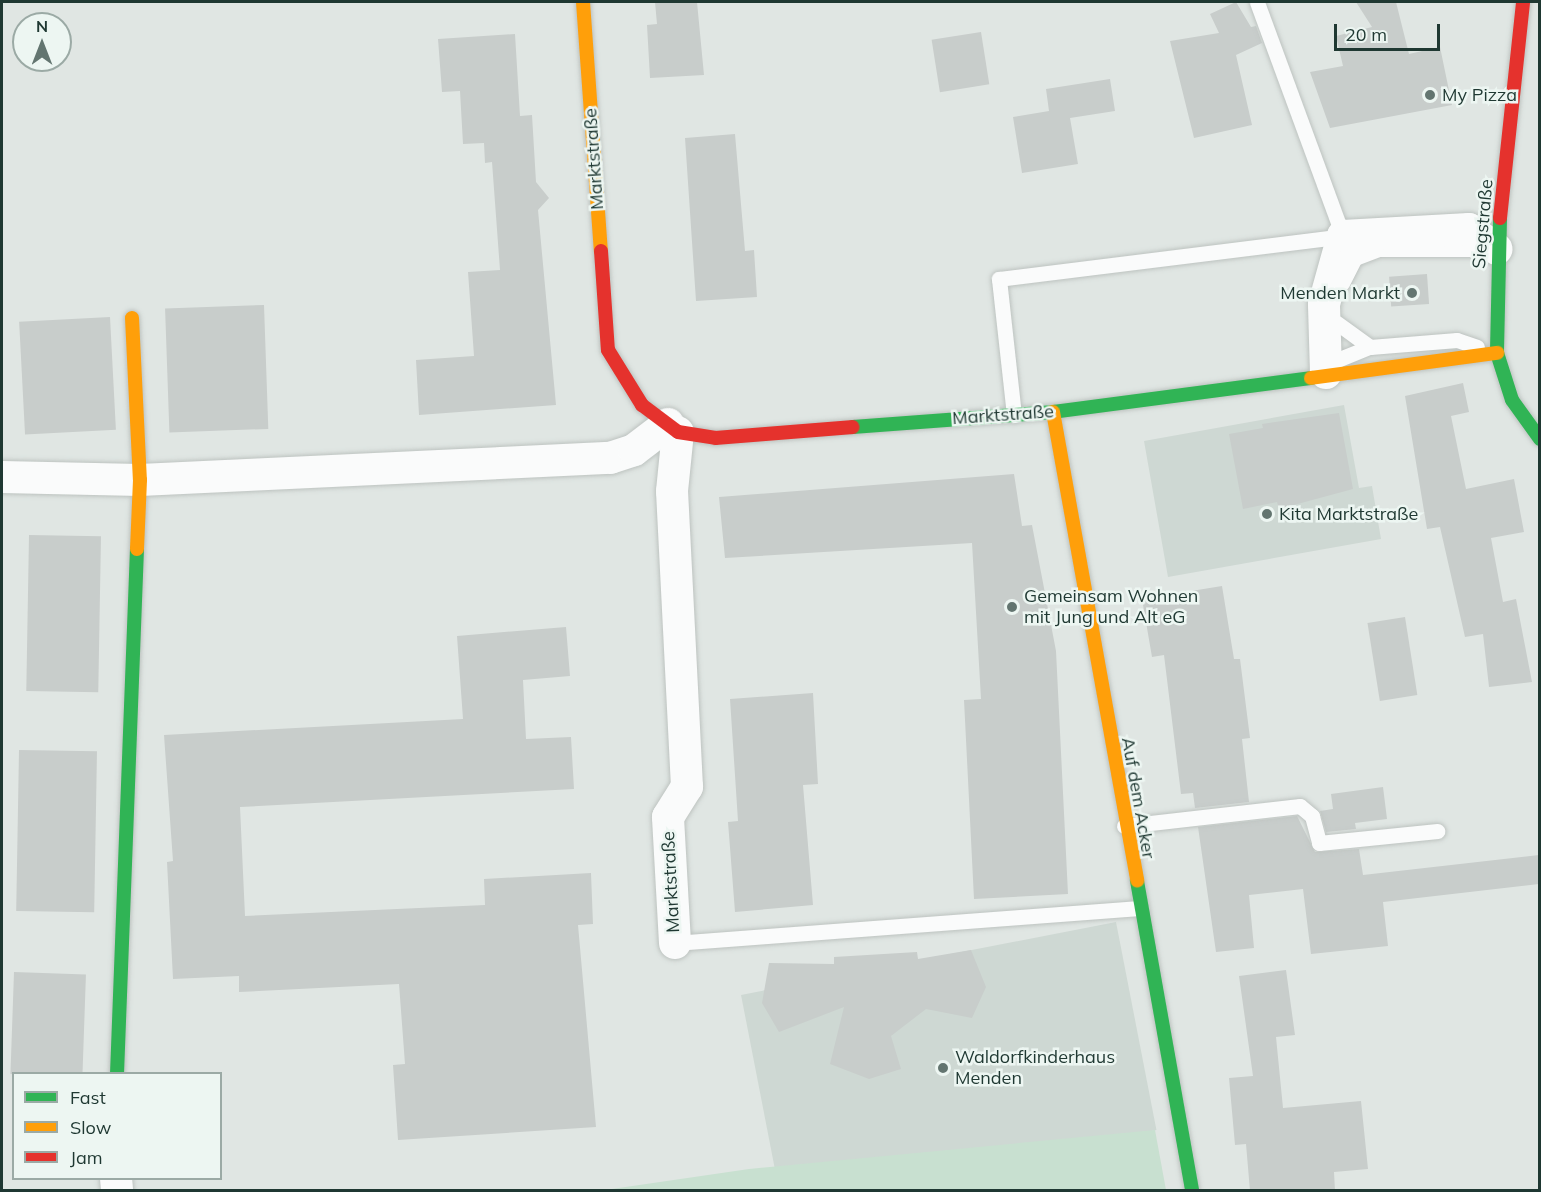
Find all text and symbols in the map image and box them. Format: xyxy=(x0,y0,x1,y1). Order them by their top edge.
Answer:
north arrow xyxy=(12,12,72,72)
scale bar xyxy=(1337,12,1444,50)
text: N xyxy=(36,16,48,36)
text: 20 m xyxy=(1345,23,1387,46)
place label: My Pizza xyxy=(1442,84,1517,106)
marker: My Pizza xyxy=(1423,88,1437,102)
street label: Marktstraße xyxy=(580,108,608,210)
street label: Siegstraße xyxy=(1468,178,1498,270)
place label: Menden Markt xyxy=(1280,282,1400,304)
marker: Menden Markt xyxy=(1405,286,1419,300)
street label: Marktstraße xyxy=(952,401,1054,429)
place label: Kita Marktstraße xyxy=(1279,503,1418,525)
marker: Kita Marktstraße xyxy=(1260,507,1274,521)
place label: Gemeinsam Wohnen mit Jung und Alt eG xyxy=(1024,586,1198,628)
marker: Gemeinsam Wohnen mit Jung und Alt eG xyxy=(1005,600,1019,614)
street label: Auf dem Acker xyxy=(1117,736,1159,860)
street label: Marktstraße xyxy=(658,831,684,933)
place label: Waldorfkinderhaus Menden xyxy=(955,1047,1115,1090)
marker: Waldorfkinderhaus Menden xyxy=(936,1061,950,1075)
legend xyxy=(12,1072,222,1180)
text: Fast xyxy=(70,1086,106,1109)
text: Slow xyxy=(70,1116,111,1139)
text: Jam xyxy=(70,1146,103,1169)

